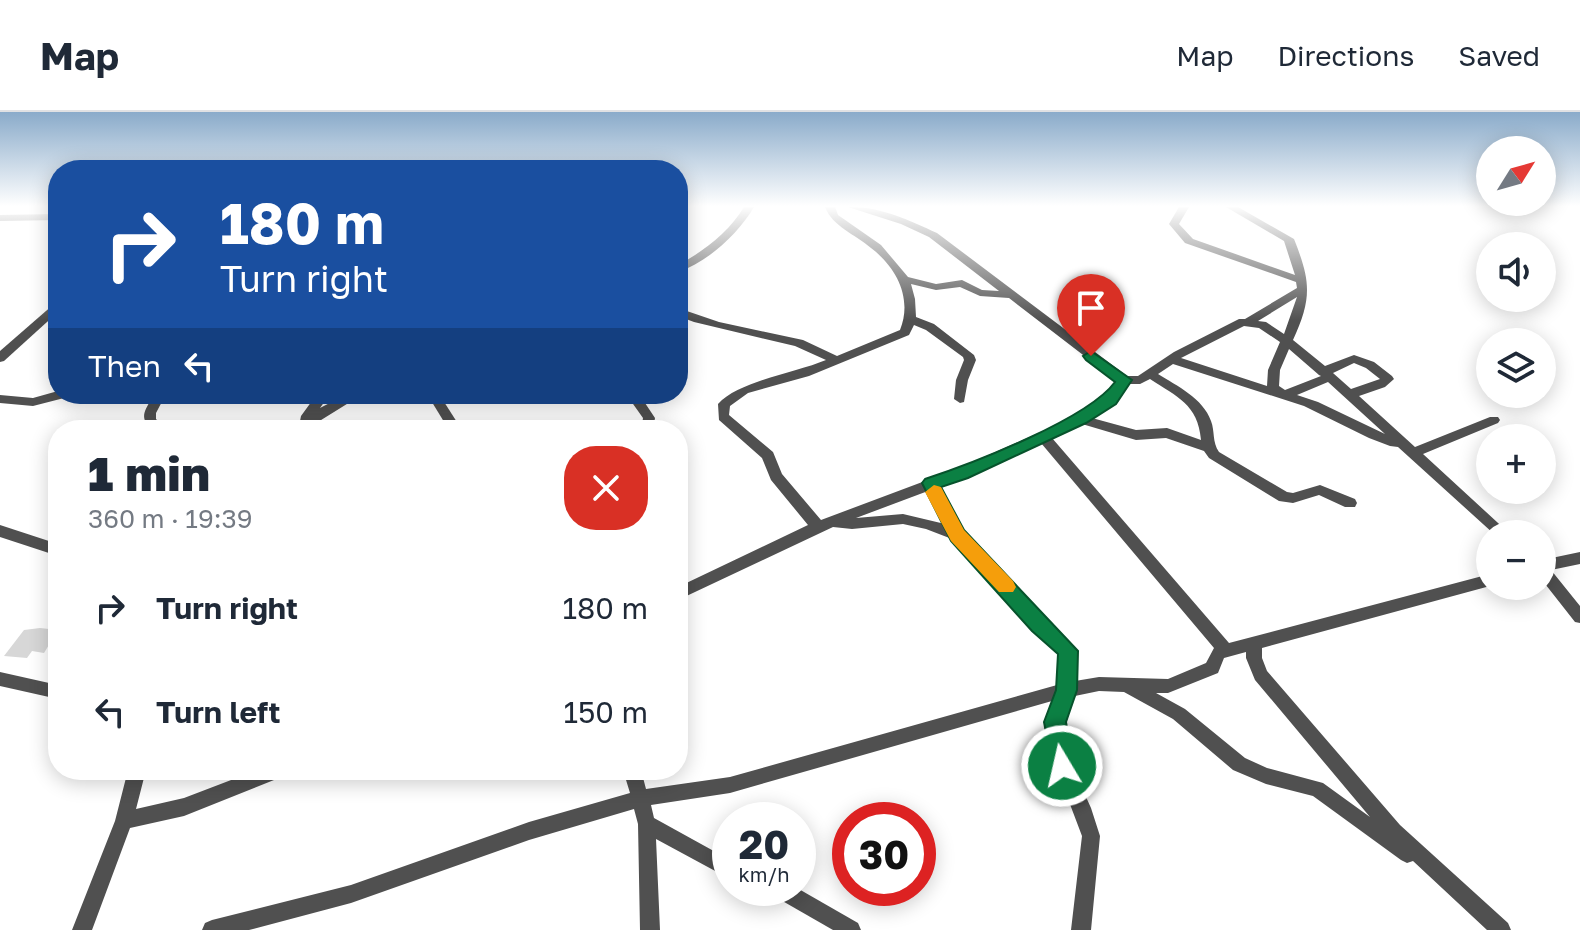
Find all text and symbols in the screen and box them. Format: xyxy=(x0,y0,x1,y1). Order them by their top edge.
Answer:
text: Map xyxy=(40,33,119,78)
text: Map xyxy=(1176,39,1233,72)
text: Directions xyxy=(1277,39,1414,72)
text: Saved xyxy=(1458,39,1540,72)
north arrow xyxy=(1476,136,1556,216)
map controls xyxy=(1476,136,1556,600)
text: 180 m xyxy=(220,189,384,256)
icon: right xyxy=(88,192,192,296)
button: sound xyxy=(1476,232,1556,312)
text: Turn right xyxy=(220,257,388,300)
pin xyxy=(1057,274,1125,356)
icon: arrive xyxy=(1069,286,1113,330)
button: layers xyxy=(1476,328,1556,408)
icon: left xyxy=(177,344,221,388)
text: Then xyxy=(88,348,161,384)
button: + xyxy=(1476,424,1556,504)
text: 1 min xyxy=(88,444,210,502)
button: close xyxy=(564,446,648,530)
text: 360 m · 19:39 xyxy=(88,503,252,534)
button: − xyxy=(1476,520,1556,600)
icon: right xyxy=(88,586,132,630)
text: Turn right xyxy=(156,590,298,626)
text: 180 m xyxy=(563,590,648,626)
icon: left xyxy=(88,690,132,734)
text: Turn left xyxy=(156,694,281,730)
text: 150 m xyxy=(563,694,648,730)
position arrow xyxy=(1020,724,1104,808)
speed limit sign: 30 xyxy=(832,802,936,906)
text: 20 xyxy=(739,820,789,868)
text: km/h xyxy=(739,862,789,886)

